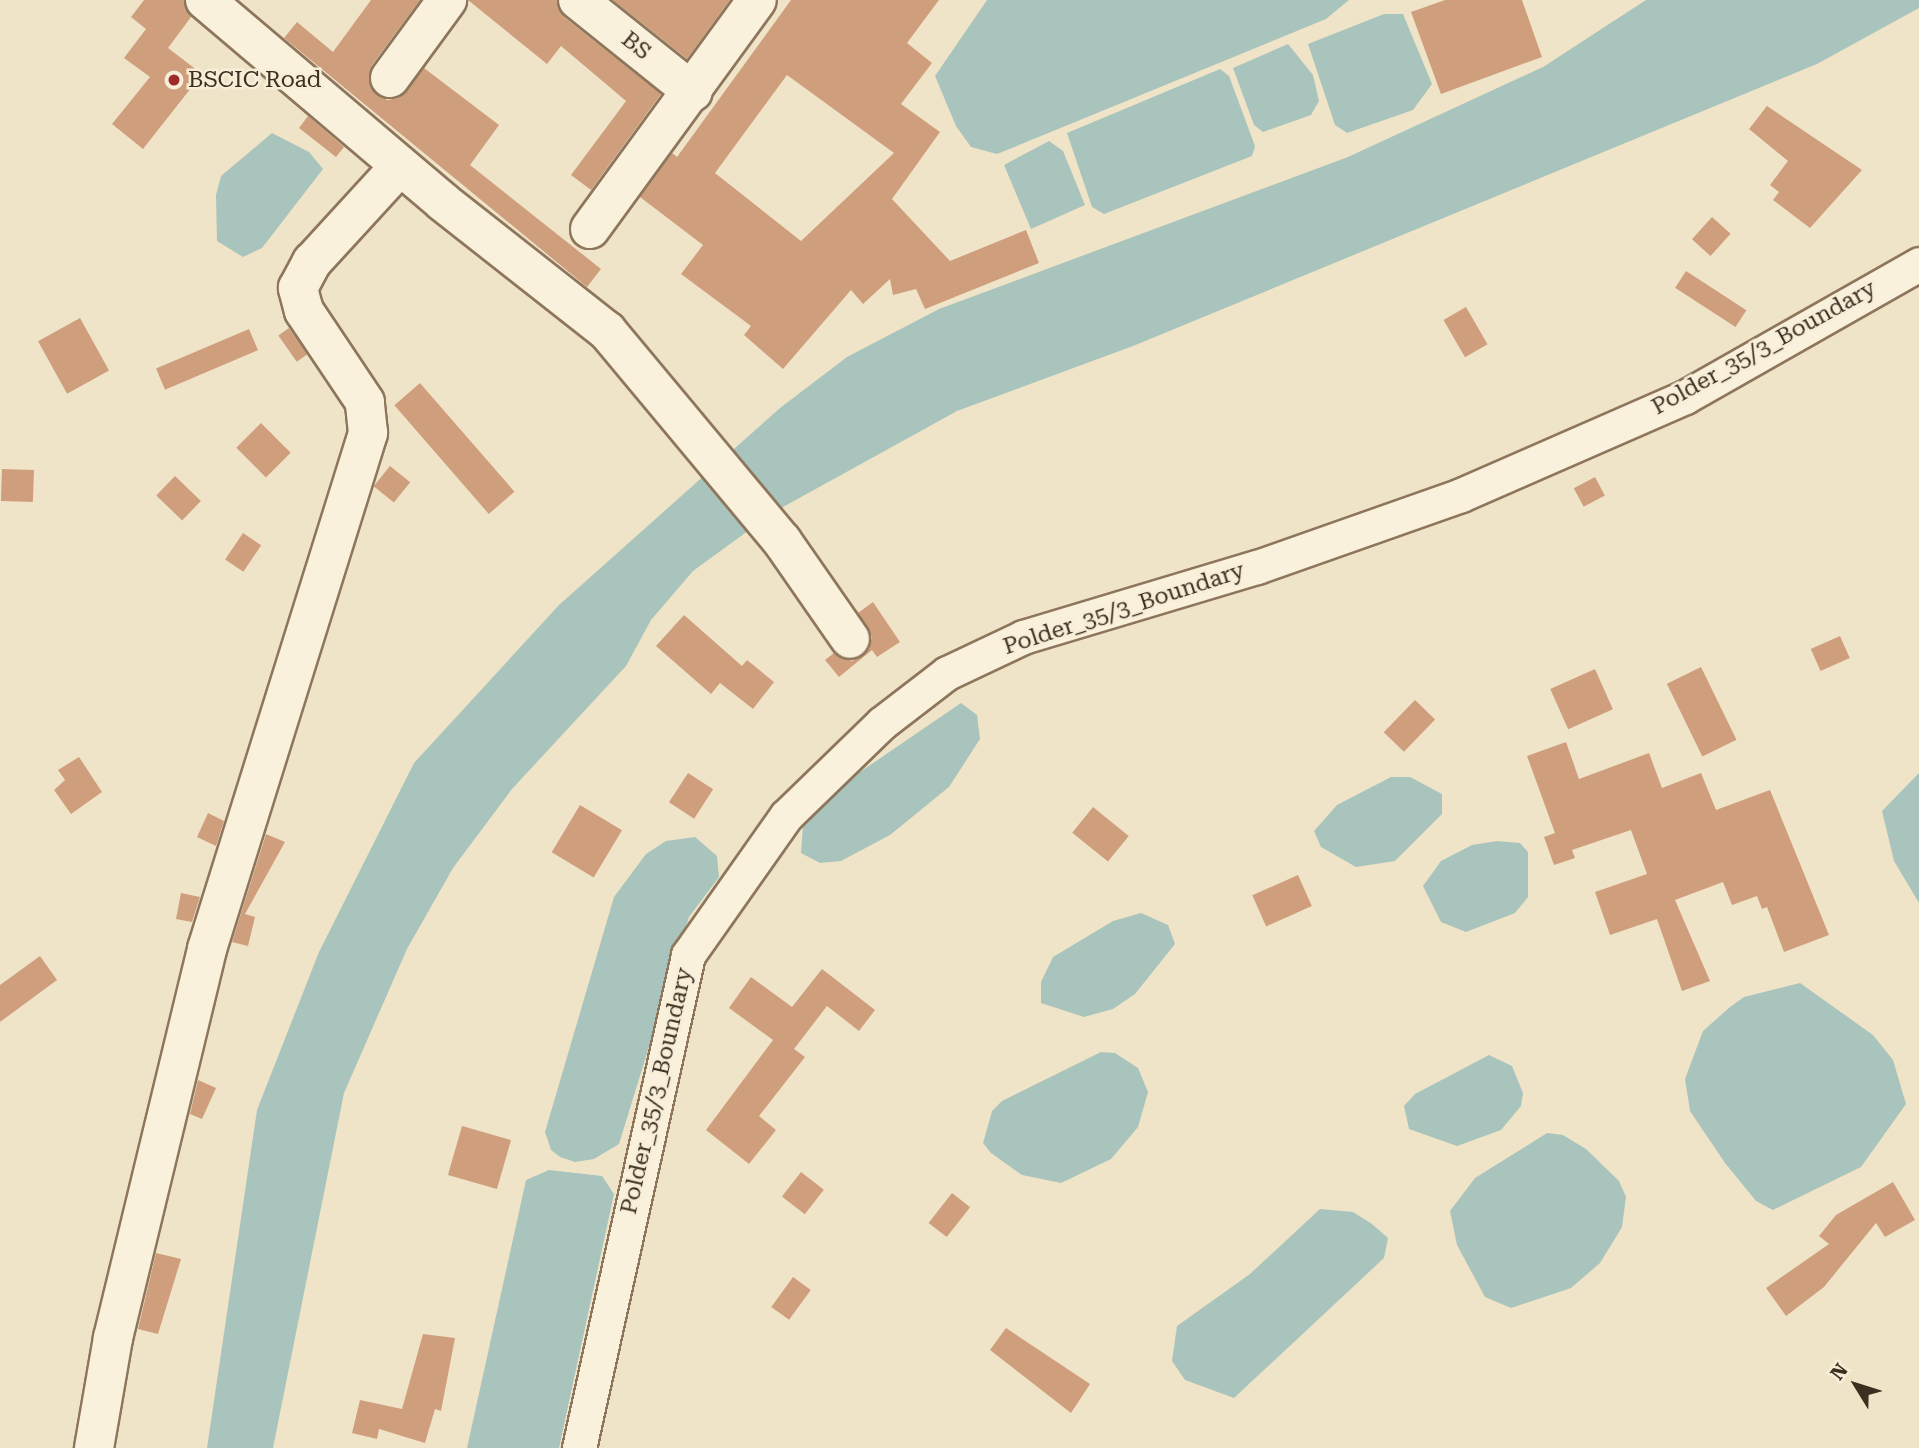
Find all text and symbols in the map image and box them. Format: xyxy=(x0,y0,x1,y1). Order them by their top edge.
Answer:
street label: BS xyxy=(616,26,656,66)
place label: BSCIC Road xyxy=(188,66,322,94)
marker: BSCIC Road xyxy=(166,72,182,88)
street label: Polder_35/3_Boundary xyxy=(1647,275,1881,421)
street label: Polder_35/3_Boundary xyxy=(1000,557,1248,661)
street label: Polder_35/3_Boundary xyxy=(615,965,699,1217)
north arrow xyxy=(1821,1350,1891,1420)
text: N xyxy=(1825,1359,1853,1385)

